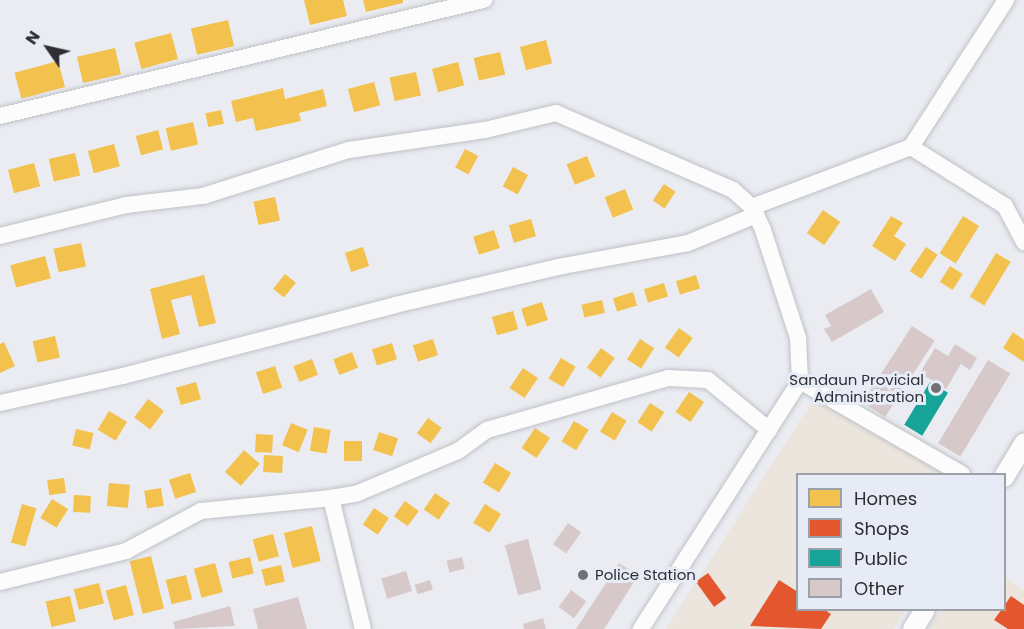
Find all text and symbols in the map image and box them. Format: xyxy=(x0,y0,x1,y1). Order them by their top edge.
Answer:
north arrow xyxy=(18,18,78,78)
text: N xyxy=(20,26,46,49)
place label: Sandaun Provicial Administration xyxy=(789,370,924,405)
marker: Sandaun Provicial Administration xyxy=(929,381,943,395)
legend xyxy=(796,473,1006,611)
text: Homes xyxy=(854,486,917,511)
text: Shops xyxy=(854,516,909,541)
text: Public xyxy=(854,546,908,571)
place label: Police Station xyxy=(595,566,696,584)
marker: Police Station xyxy=(576,568,590,582)
text: Other xyxy=(854,576,904,601)

